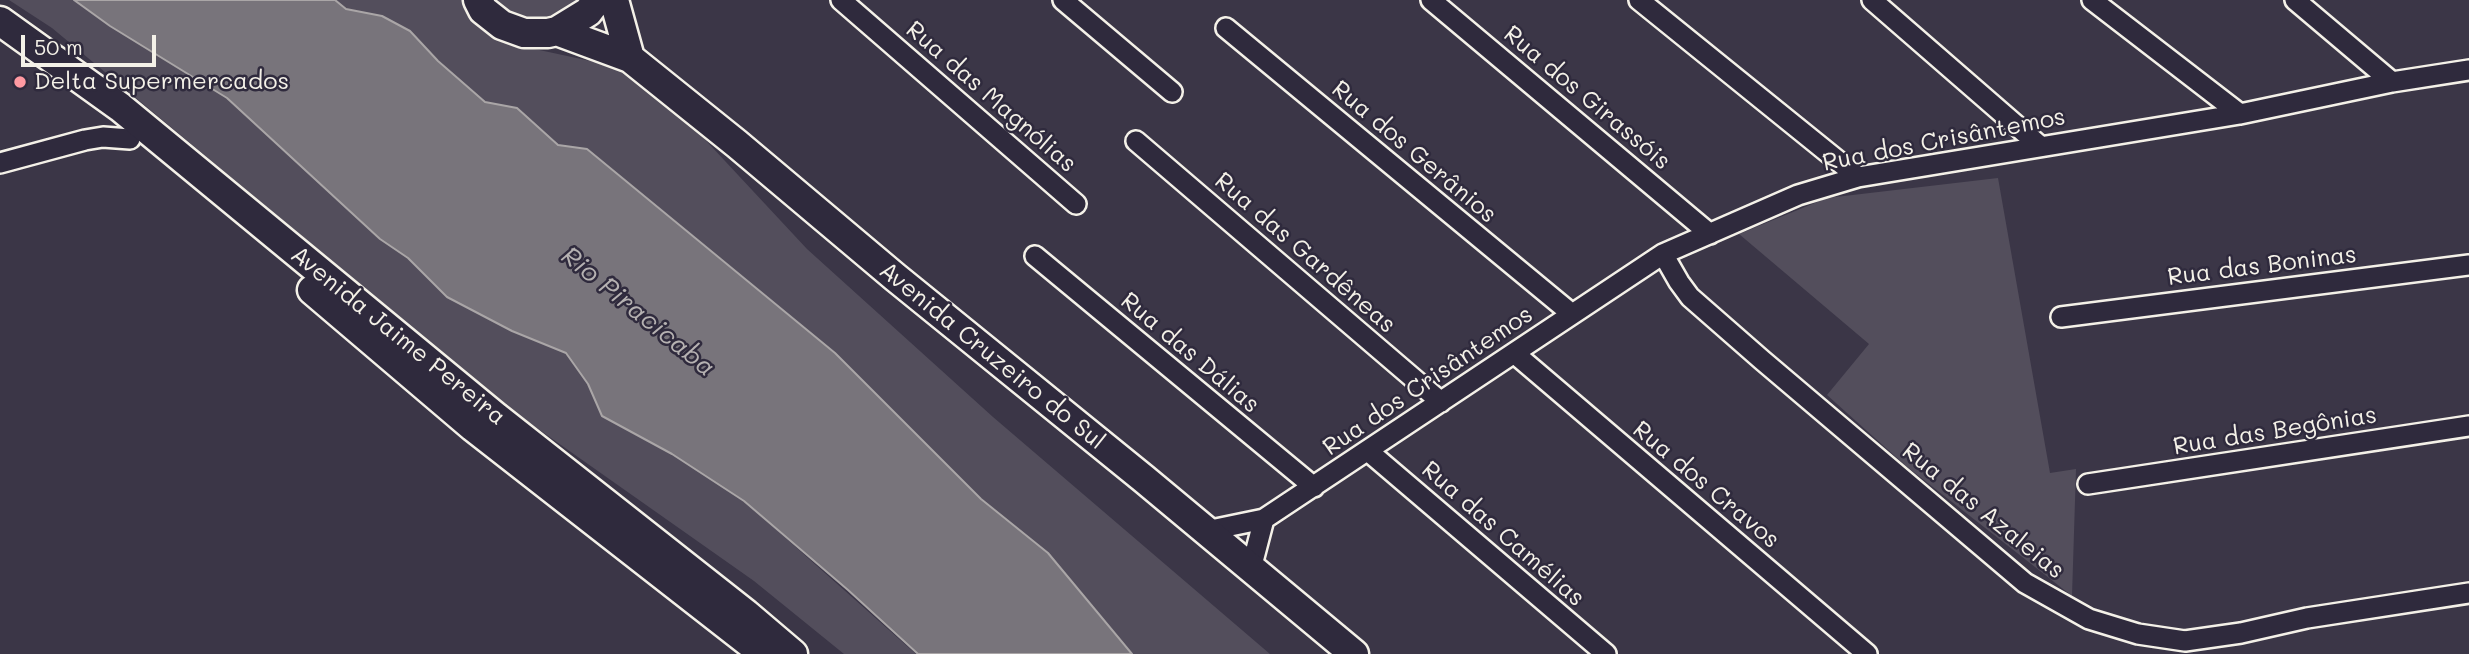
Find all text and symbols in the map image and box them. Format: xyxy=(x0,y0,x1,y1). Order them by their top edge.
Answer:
street label: Rua das Magnólias xyxy=(900,15,1082,179)
street label: Rua dos Girassóis xyxy=(1498,20,1676,176)
scale bar xyxy=(24,21,159,65)
text: 50 m xyxy=(34,33,83,60)
place label: Delta Supermercados xyxy=(34,68,289,96)
marker: Delta Supermercados xyxy=(12,74,28,90)
street label: Rua dos Gerânios xyxy=(1326,75,1502,229)
street label: Rua dos Crisântemos xyxy=(1820,102,2068,178)
street label: Rua das Gardêneas xyxy=(1209,167,1401,339)
street label: Avenida Jaime Pereira xyxy=(285,240,511,432)
water label: Rio Piracicaba xyxy=(555,240,721,384)
street label: Rua das Boninas xyxy=(2166,240,2358,292)
street label: Avenida Cruzeiro do Sul xyxy=(873,256,1111,456)
street label: Rua das Dálias xyxy=(1115,287,1265,419)
street label: Rua dos Crisântemos xyxy=(1318,300,1538,462)
street label: Rua das Begônias xyxy=(2171,401,2379,461)
street label: Rua dos Cravos xyxy=(1627,415,1785,555)
street label: Rua das Azaleias xyxy=(1896,437,2070,585)
street label: Rua das Camélias xyxy=(1416,455,1590,613)

